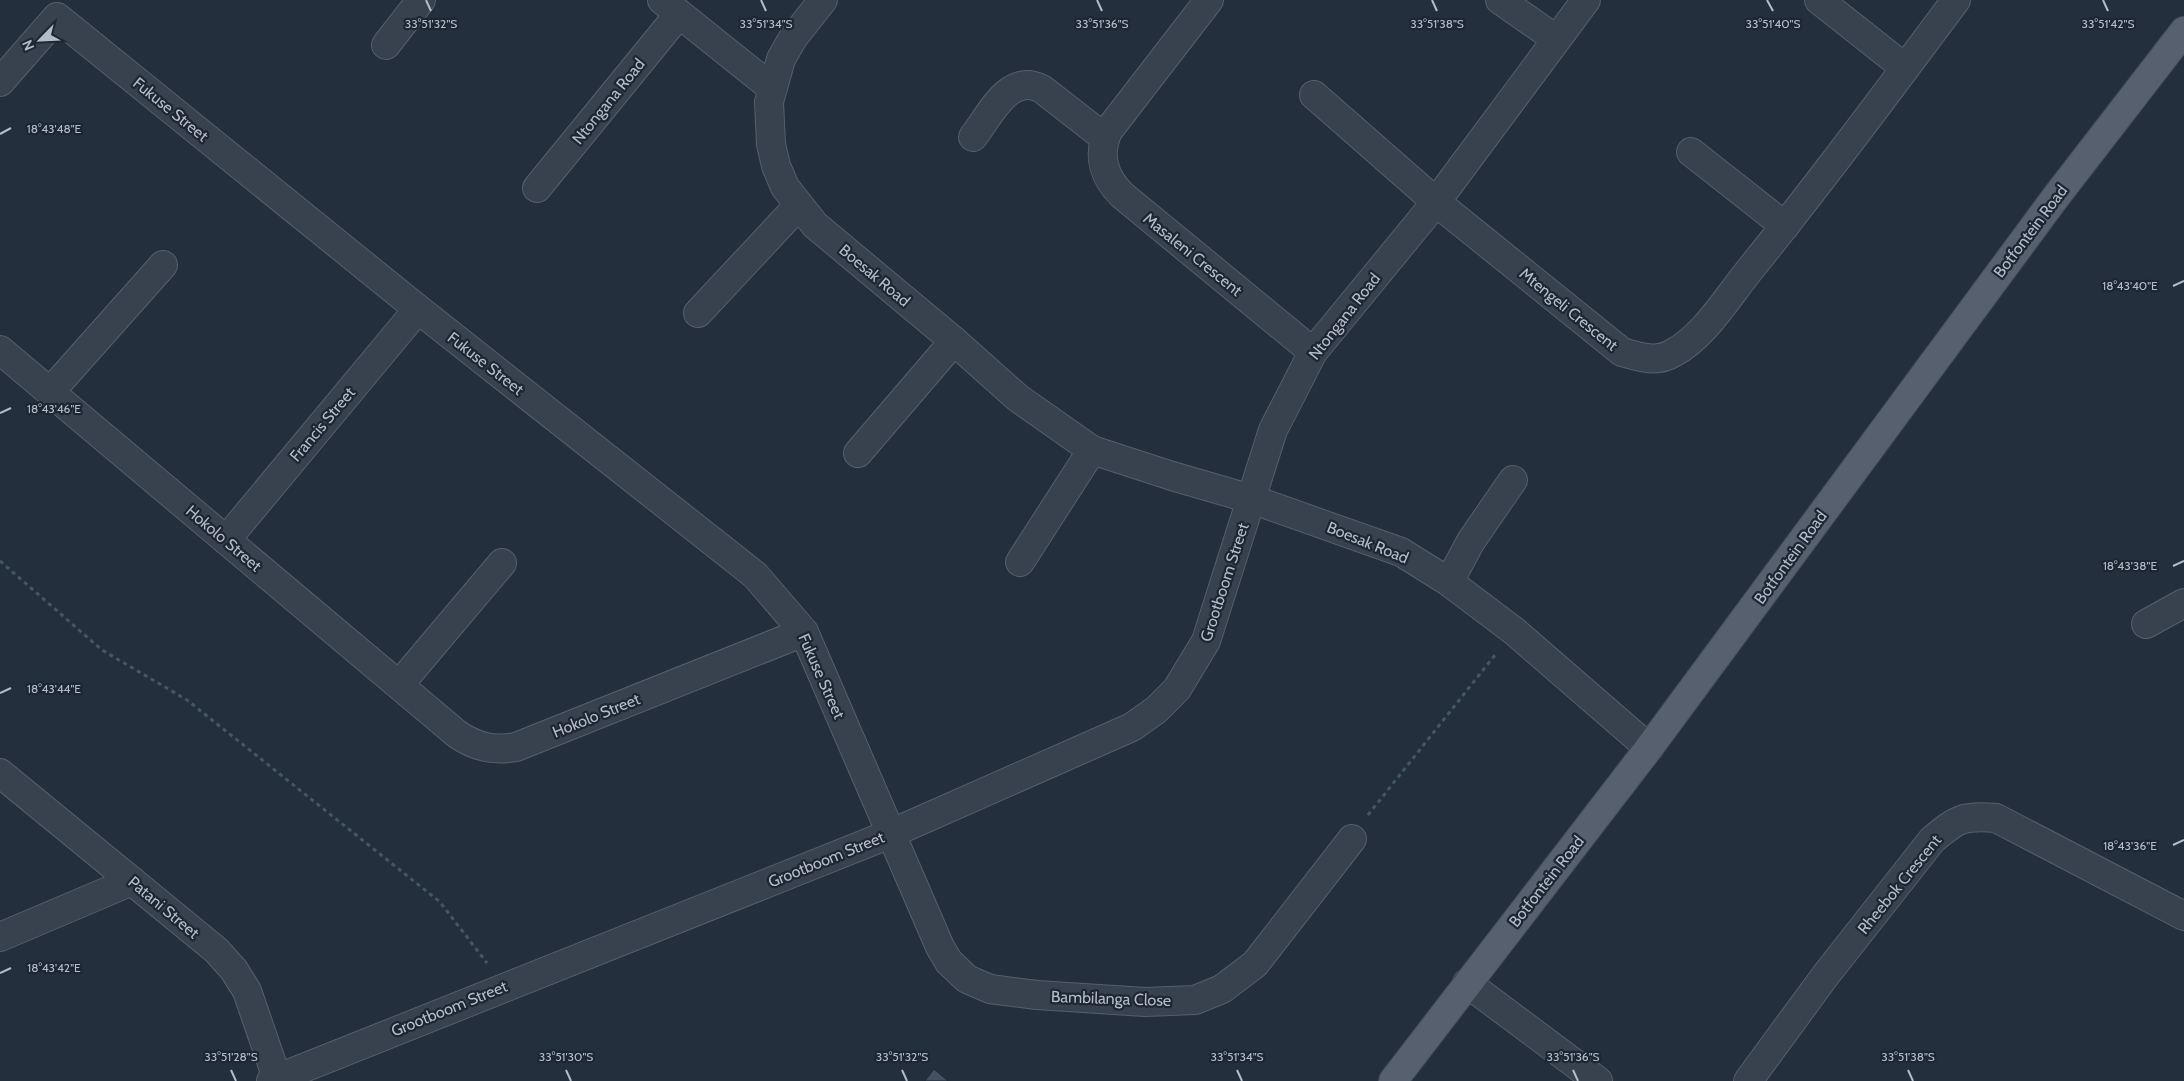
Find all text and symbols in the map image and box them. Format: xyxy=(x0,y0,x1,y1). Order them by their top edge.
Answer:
north arrow xyxy=(15,15,65,65)
text: 33°51'32"S xyxy=(405,16,457,31)
text: 33°51'34"S xyxy=(739,16,793,31)
text: 33°51'36"S xyxy=(1075,16,1129,31)
text: 33°51'38"S xyxy=(1410,16,1464,31)
text: 33°51'40"S xyxy=(1746,16,1800,31)
text: 33°51'42"S xyxy=(2082,16,2134,31)
text: N xyxy=(18,37,38,53)
street label: Ntongana Road xyxy=(568,55,649,148)
street label: Fukuse Street xyxy=(129,73,213,146)
text: 18°43'48"E xyxy=(27,121,82,136)
street label: Botfontein Road xyxy=(1990,181,2071,281)
street label: Masaleni Crescent xyxy=(1139,209,1246,300)
street label: Boesak Road xyxy=(836,240,914,310)
street label: Mtengeli Crescent xyxy=(1516,264,1622,355)
street label: Ntongana Road xyxy=(1305,269,1384,363)
text: 18°43'40"E xyxy=(2102,278,2158,293)
street label: Fukuse Street xyxy=(444,328,528,399)
street label: Francis Street xyxy=(286,383,359,465)
text: 18°43'46"E xyxy=(27,401,81,416)
street label: Hokolo Street xyxy=(182,501,266,576)
street label: Botfontein Road xyxy=(1750,507,1831,608)
street label: Boesak Road xyxy=(1324,517,1411,567)
street label: Grootboom Street xyxy=(1196,520,1253,644)
text: 18°43'38"E xyxy=(2103,558,2157,573)
street label: Fukuse Street xyxy=(794,631,849,722)
text: 18°43'44"E xyxy=(27,681,81,696)
street label: Hokolo Street xyxy=(550,689,643,742)
street label: Grootboom Street xyxy=(765,827,888,891)
street label: Rheebok Crescent xyxy=(1854,830,1946,938)
street label: Botfontein Road xyxy=(1505,832,1588,931)
text: 18°43'36"E xyxy=(2103,838,2157,853)
street label: Patani Street xyxy=(124,872,203,943)
text: 18°43'42"E xyxy=(27,960,81,975)
street label: Grootboom Street xyxy=(388,976,511,1040)
street label: Bambilanga Close xyxy=(1051,987,1171,1010)
text: 33°51'28"S xyxy=(204,1049,258,1064)
text: 33°51'30"S xyxy=(539,1049,593,1064)
text: 33°51'32"S xyxy=(876,1049,928,1064)
text: 33°51'34"S xyxy=(1210,1049,1264,1064)
text: 33°51'36"S xyxy=(1546,1049,1600,1064)
text: 33°51'38"S xyxy=(1881,1049,1935,1064)

